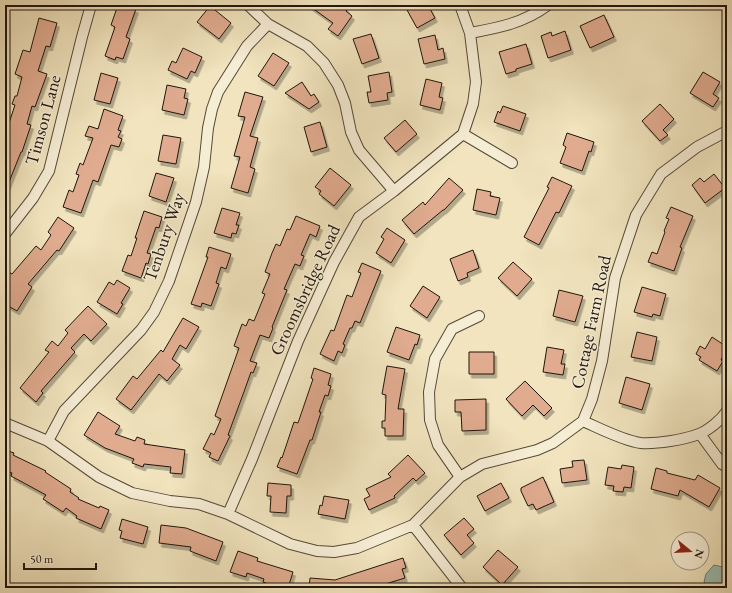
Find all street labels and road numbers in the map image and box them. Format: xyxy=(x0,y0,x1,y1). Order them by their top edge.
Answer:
street label: Timson Lane xyxy=(19,72,66,168)
street label: Tenbury Way xyxy=(138,189,189,284)
street label: Groomsbridge Road xyxy=(264,220,345,359)
street label: Cottage Farm Road xyxy=(565,252,616,391)

